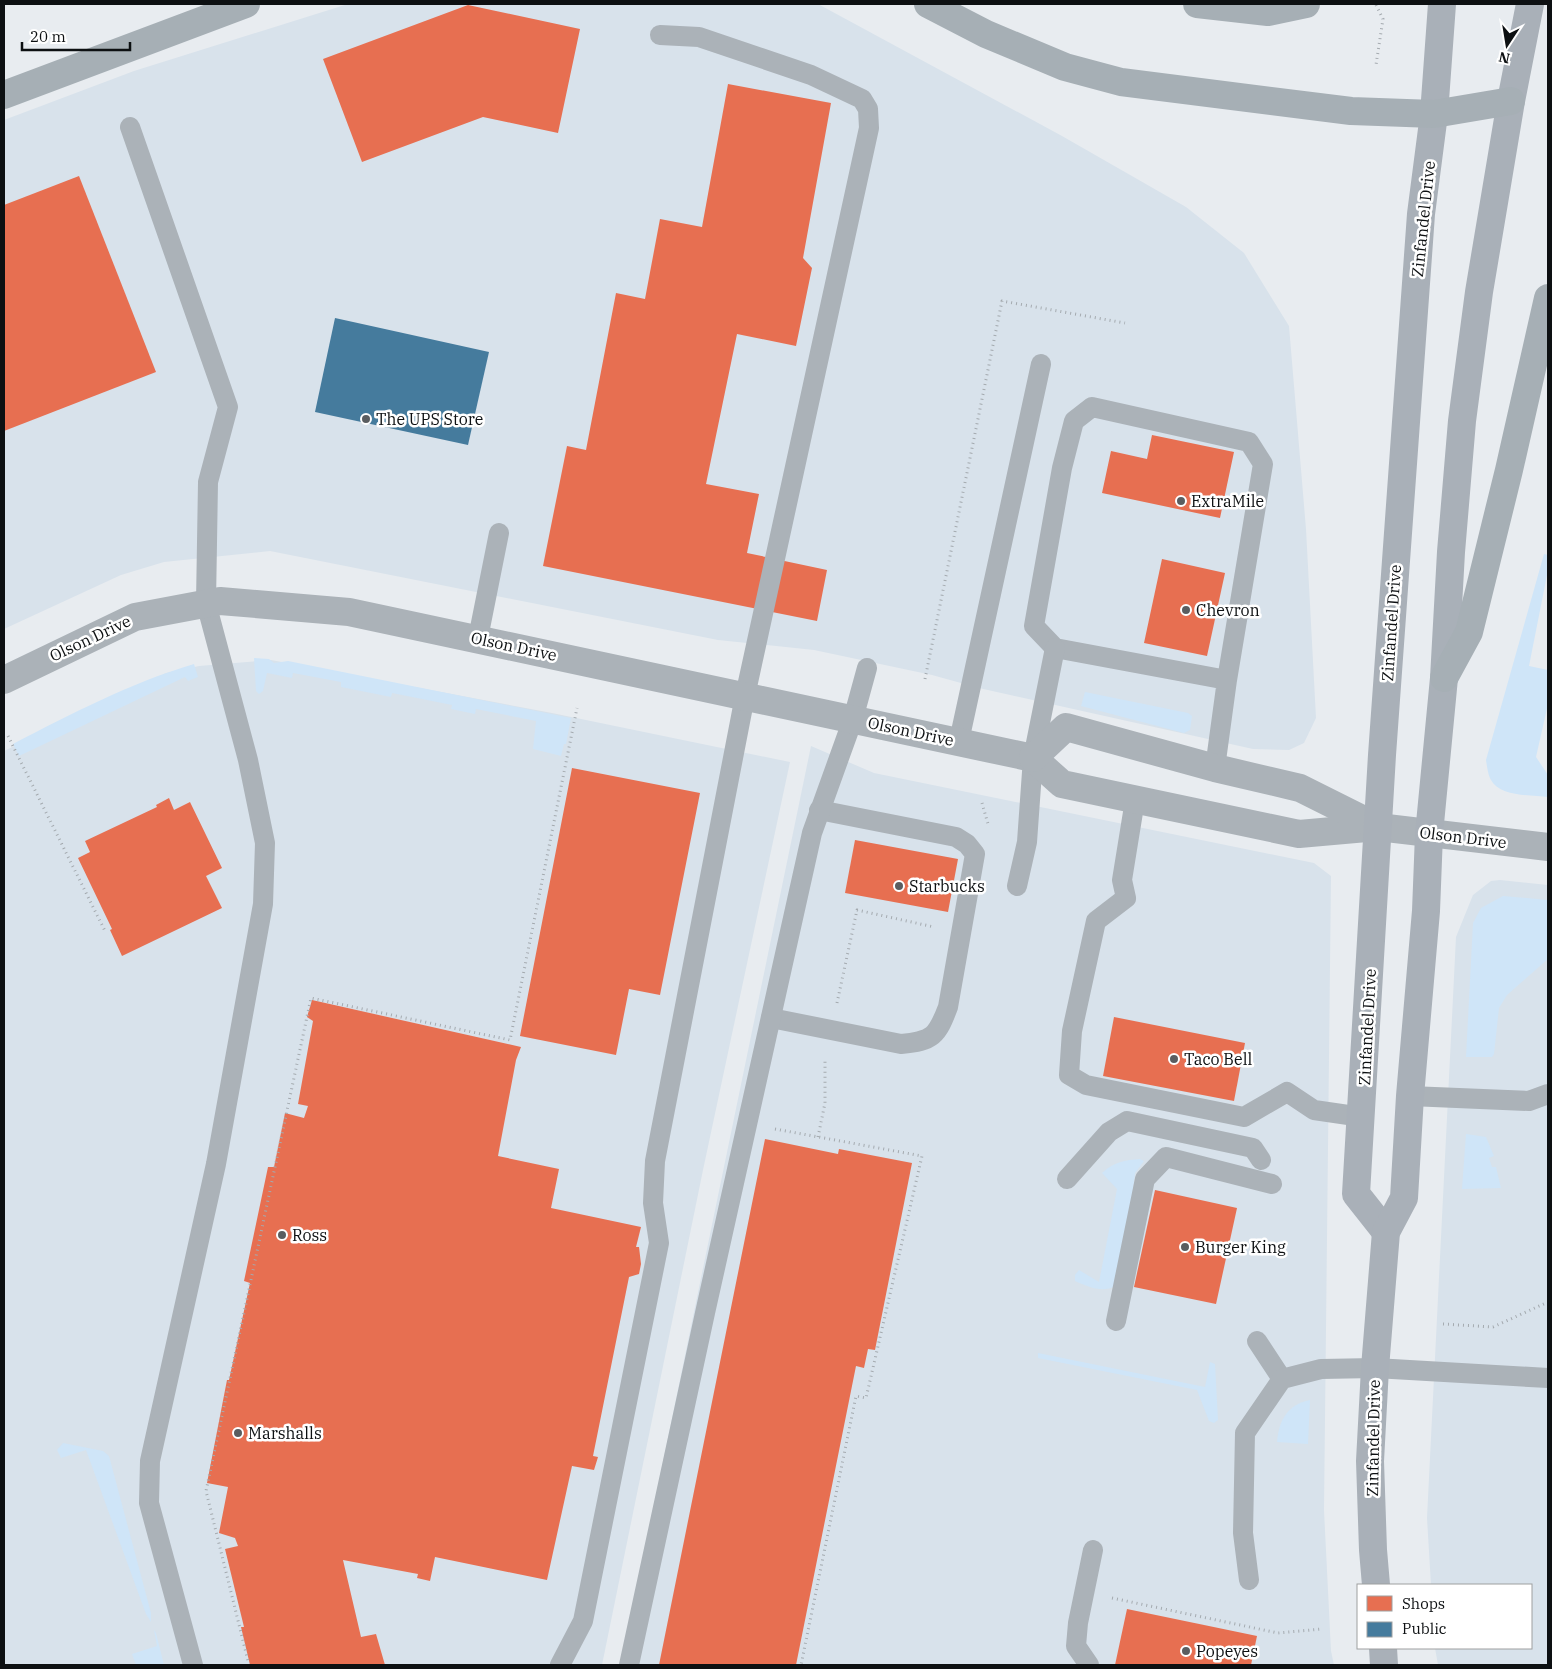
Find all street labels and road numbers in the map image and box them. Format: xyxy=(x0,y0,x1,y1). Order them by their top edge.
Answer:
street label: Zinfandel Drive xyxy=(1407,160,1439,278)
street label: Zinfandel Drive xyxy=(1377,564,1405,682)
street label: Olson Drive xyxy=(46,610,134,666)
street label: Olson Drive xyxy=(469,627,559,665)
street label: Olson Drive xyxy=(866,712,956,750)
street label: Olson Drive xyxy=(1418,822,1508,852)
street label: Zinfandel Drive xyxy=(1354,968,1380,1086)
street label: Zinfandel Drive xyxy=(1362,1379,1384,1497)

